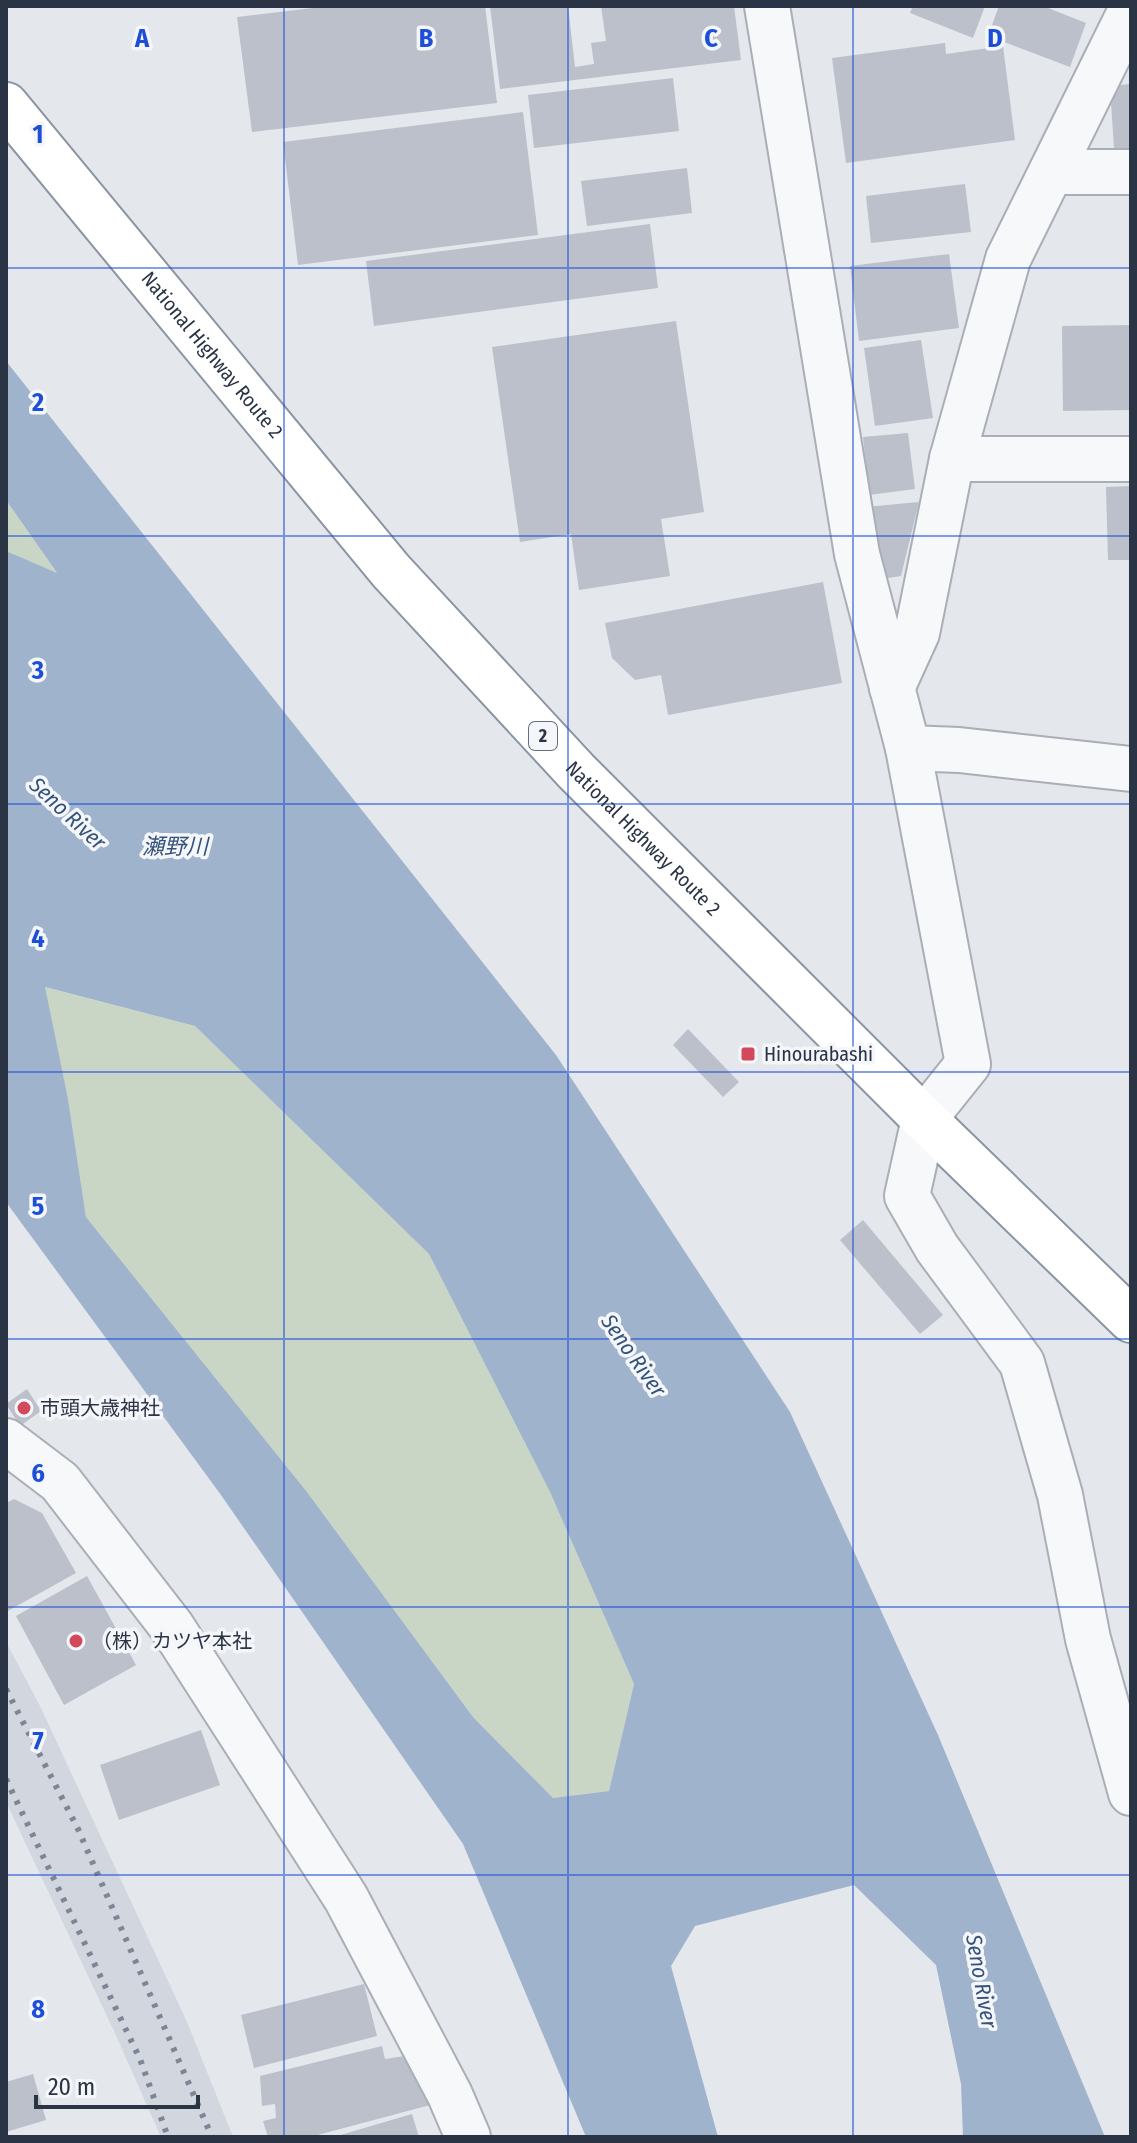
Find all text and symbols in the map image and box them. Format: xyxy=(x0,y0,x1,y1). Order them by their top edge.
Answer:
text: A xyxy=(134,23,150,54)
text: B xyxy=(419,23,434,54)
text: C xyxy=(704,23,718,54)
text: D xyxy=(987,23,1003,54)
text: 1 xyxy=(33,119,44,150)
street label: National Highway Route 2 xyxy=(137,267,288,443)
text: 2 xyxy=(31,387,44,418)
text: 3 xyxy=(31,655,44,686)
road number: 2 xyxy=(529,722,557,750)
street label: National Highway Route 2 xyxy=(561,756,726,921)
water label: Seno River xyxy=(23,771,112,856)
water label: 瀬野川 xyxy=(142,833,210,860)
text: 4 xyxy=(31,923,45,954)
place label: Hinourabashi xyxy=(764,1042,873,1066)
marker: Hinourabashi xyxy=(739,1045,757,1063)
text: 5 xyxy=(32,1191,45,1222)
water label: Seno River xyxy=(595,1308,673,1403)
place label: 市頭大歳神社 xyxy=(40,1396,160,1420)
marker: 市頭大歳神社 xyxy=(15,1399,33,1417)
text: 6 xyxy=(31,1458,45,1489)
place label: （株）カツヤ本社 xyxy=(92,1629,252,1653)
marker: （株）カツヤ本社 xyxy=(67,1632,85,1650)
text: 7 xyxy=(32,1726,44,1757)
water label: Seno River xyxy=(960,1931,1003,2031)
text: 8 xyxy=(31,1994,45,2025)
scale bar xyxy=(36,2059,198,2109)
text: 20 m xyxy=(48,2073,95,2101)

